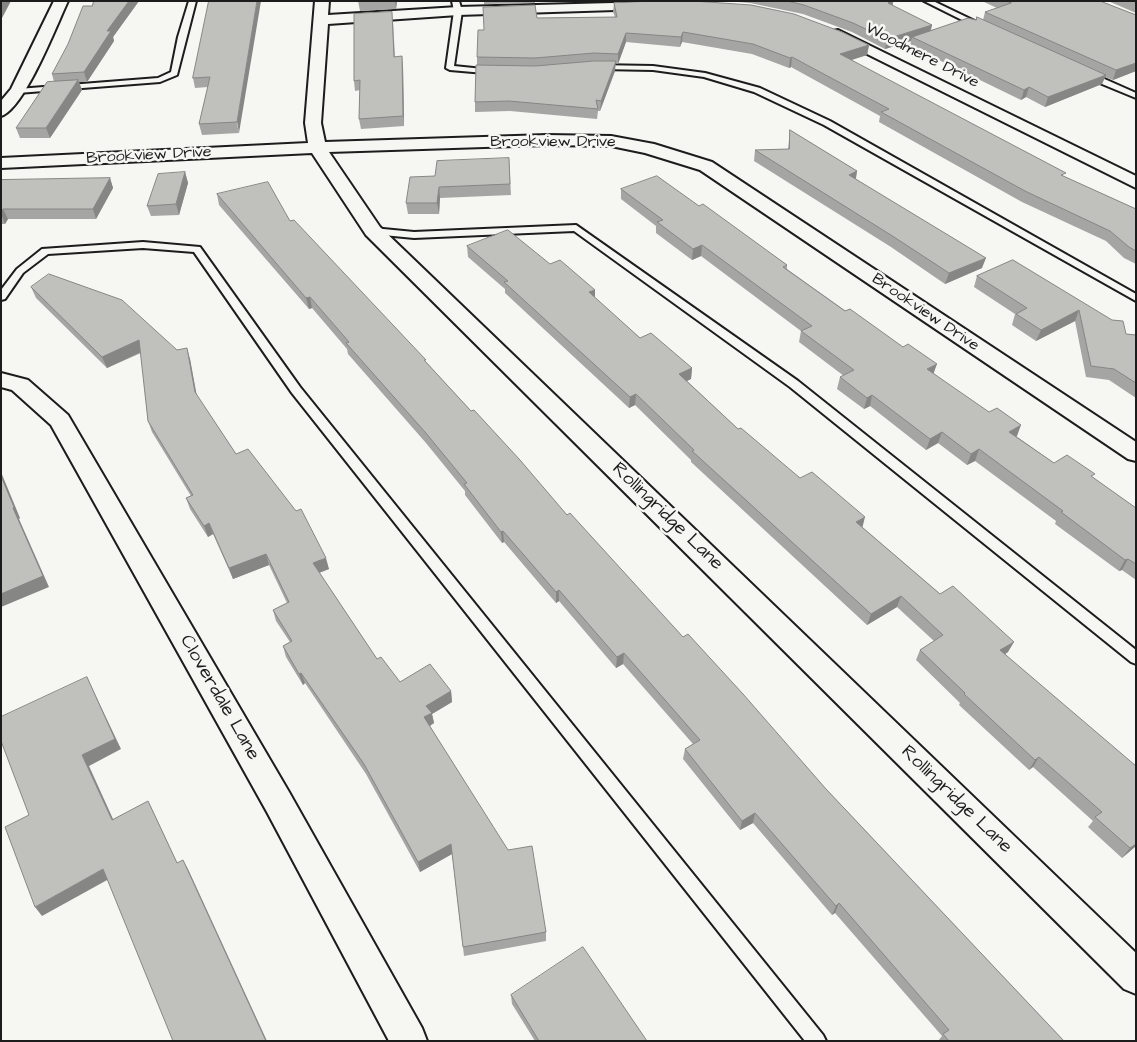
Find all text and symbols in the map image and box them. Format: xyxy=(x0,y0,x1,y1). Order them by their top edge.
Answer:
street label: Woodmere Drive xyxy=(862,19,982,93)
street label: Brookview Drive xyxy=(490,133,616,153)
street label: Brookview Drive xyxy=(86,143,212,169)
street label: Brookview Drive xyxy=(868,270,982,356)
street label: Rollingridge Lane xyxy=(607,458,727,576)
street label: Cloverdale Lane xyxy=(174,631,264,765)
street label: Rollingridge Lane xyxy=(896,741,1016,859)

